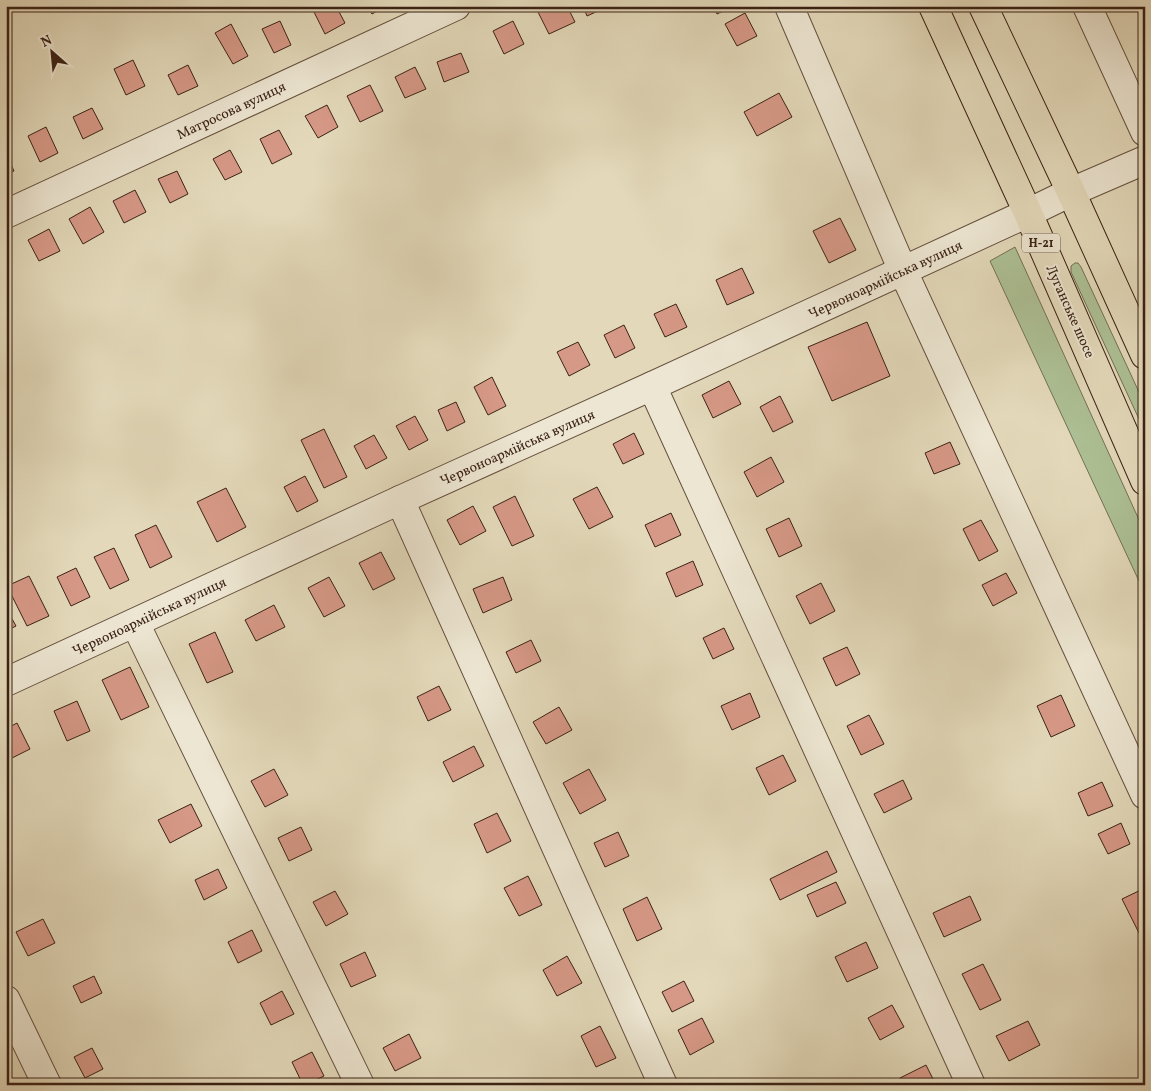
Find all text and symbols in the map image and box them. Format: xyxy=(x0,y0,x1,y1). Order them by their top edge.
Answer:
north arrow xyxy=(28,28,78,78)
text: N xyxy=(38,31,56,53)
street label: Матросова вулиця xyxy=(174,78,289,145)
road number: Н-21 xyxy=(1022,234,1060,252)
street label: Червоноармійська вулиця xyxy=(806,236,966,324)
street label: Луганське шосе xyxy=(1041,262,1099,361)
street label: Червоноармійська вулиця xyxy=(437,406,598,491)
street label: Червоноармійська вулиця xyxy=(70,573,230,661)

